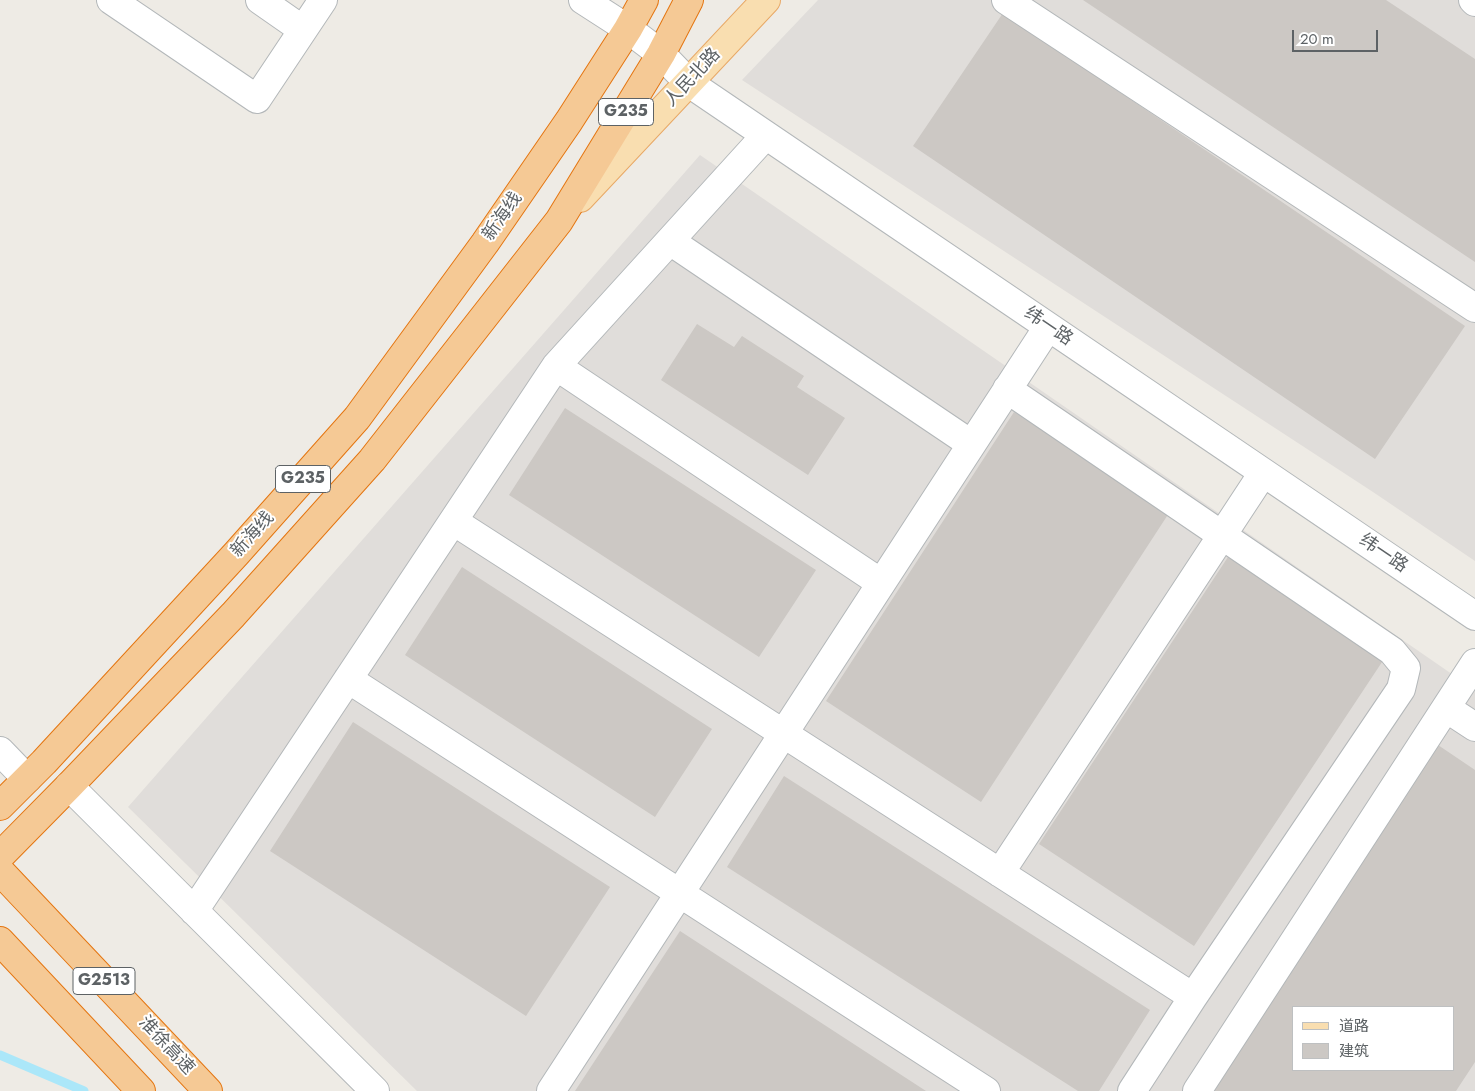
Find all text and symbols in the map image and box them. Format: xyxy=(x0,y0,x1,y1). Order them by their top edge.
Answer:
scale bar xyxy=(1295,20,1381,52)
text: 20 m xyxy=(1300,28,1334,50)
street label: 人民北路 xyxy=(661,44,725,112)
road number: G235 xyxy=(598,98,654,125)
street label: 新海线 xyxy=(479,189,527,245)
street label: 纬一路 xyxy=(1020,303,1076,351)
road number: G235 xyxy=(276,466,330,492)
street label: 新海线 xyxy=(227,508,279,562)
street label: 纬一路 xyxy=(1355,530,1411,578)
road number: G2513 xyxy=(73,968,135,994)
legend xyxy=(1292,1006,1455,1071)
street label: 淮徐高速 xyxy=(134,1012,198,1080)
text: 道路 xyxy=(1339,1015,1369,1037)
text: 建筑 xyxy=(1339,1040,1369,1062)

